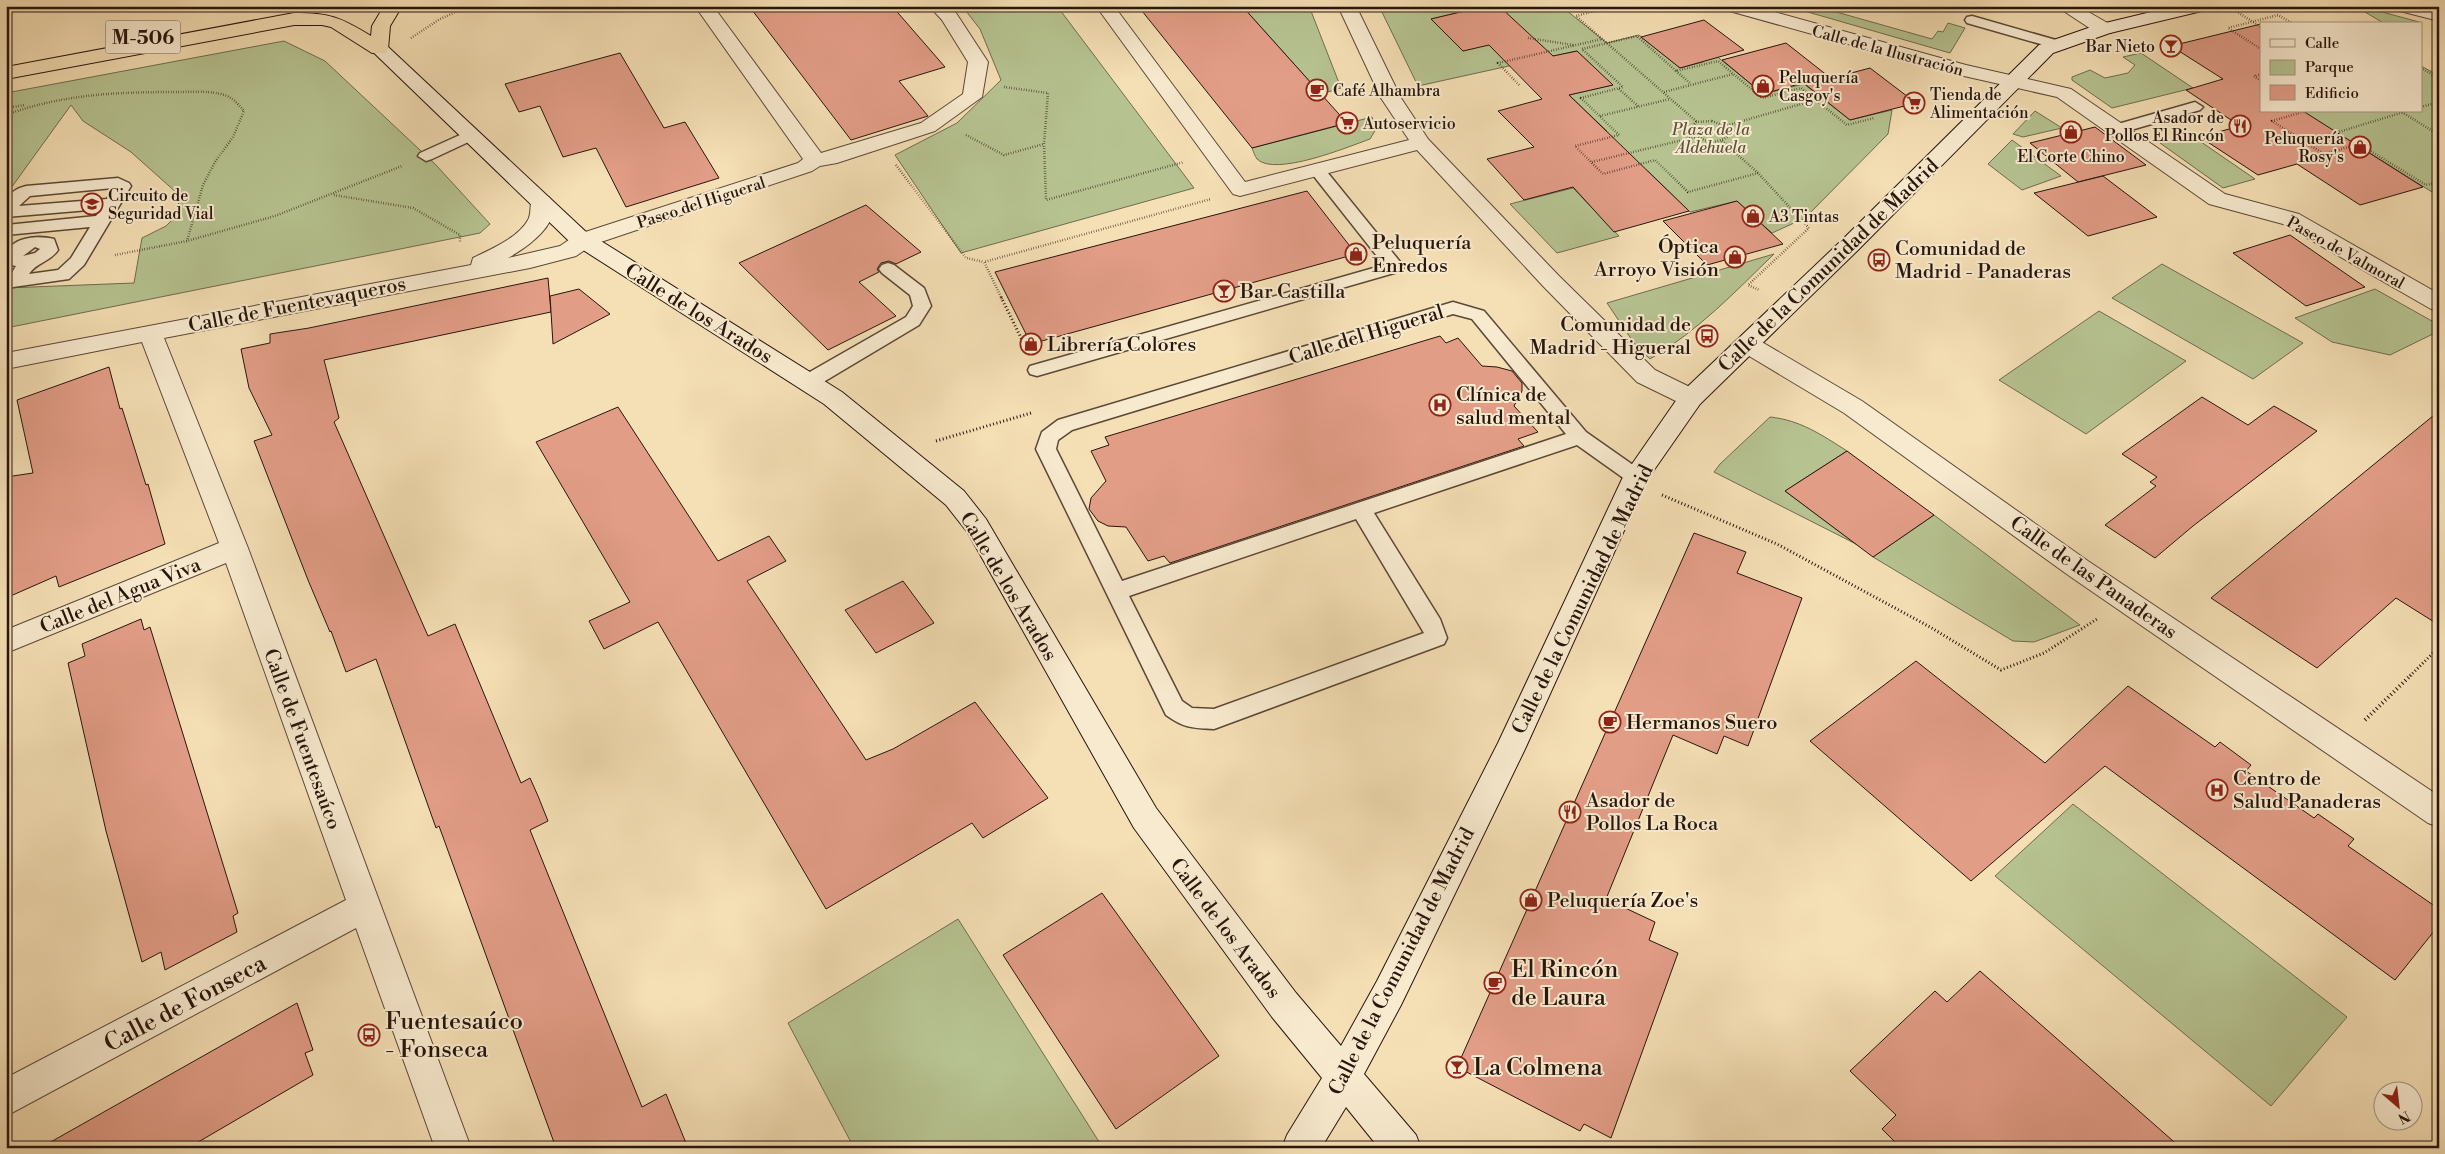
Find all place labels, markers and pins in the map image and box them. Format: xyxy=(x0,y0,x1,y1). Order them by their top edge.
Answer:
bar icon: Bar Nieto xyxy=(2159,34,2183,58)
place label: Bar Nieto xyxy=(2085,37,2155,57)
place label: Peluquería Casgoy's xyxy=(1779,68,1859,106)
shop icon: Peluquería Casgoy's xyxy=(1751,74,1775,98)
cafe icon: Café Alhambra xyxy=(1305,78,1329,102)
place label: Café Alhambra xyxy=(1333,81,1441,101)
place label: Tienda de Alimentación xyxy=(1929,85,2029,123)
supermarket icon: Tienda de Alimentación xyxy=(1902,91,1926,115)
place label: Asador de Pollos El Rincón xyxy=(2105,108,2224,146)
supermarket icon: Autoservicio xyxy=(1335,111,1359,135)
place label: Autoservicio xyxy=(1362,114,1456,134)
restaurant icon: Asador de Pollos El Rincón xyxy=(2228,114,2252,138)
shop icon: El Corte Chino xyxy=(2059,120,2083,144)
place label: Peluquería Rosy's xyxy=(2264,129,2345,167)
shop icon: Peluquería Rosy's xyxy=(2348,135,2372,159)
place label: El Corte Chino xyxy=(2017,147,2125,167)
place label: Circuito de Seguridad Vial xyxy=(108,186,214,224)
school or university icon: Circuito de Seguridad Vial xyxy=(80,192,104,216)
shop icon: A3 Tintas xyxy=(1741,204,1765,228)
place label: A3 Tintas xyxy=(1768,207,1839,227)
place label: Peluquería Enredos xyxy=(1372,231,1472,279)
place label: Óptica Arroyo Visión xyxy=(1593,234,1720,283)
place label: Comunidad de Madrid - Panaderas xyxy=(1895,237,2071,285)
shop icon: Peluquería Enredos xyxy=(1344,242,1368,266)
shop icon: Óptica Arroyo Visión xyxy=(1723,245,1747,269)
bus stop icon: Comunidad de Madrid - Panaderas xyxy=(1867,248,1891,272)
bar icon: Bar Castilla xyxy=(1212,279,1236,303)
place label: Bar Castilla xyxy=(1239,280,1346,305)
place label: Comunidad de Madrid - Higueral xyxy=(1530,313,1691,361)
bus stop icon: Comunidad de Madrid - Higueral xyxy=(1695,324,1719,348)
shop icon: Librería Colores xyxy=(1019,332,1043,356)
place label: Librería Colores xyxy=(1047,333,1196,358)
place label: Clínica de salud mental xyxy=(1456,383,1571,431)
hospital icon: Clínica de salud mental xyxy=(1428,393,1452,417)
cafe icon: Hermanos Suero xyxy=(1598,710,1622,734)
place label: Hermanos Suero xyxy=(1626,711,1777,736)
place label: Centro de Salud Panaderas xyxy=(2233,767,2381,815)
hospital icon: Centro de Salud Panaderas xyxy=(2205,778,2229,802)
place label: Asador de Pollos La Roca xyxy=(1585,789,1719,837)
restaurant icon: Asador de Pollos La Roca xyxy=(1558,800,1582,824)
shop icon: Peluquería Zoe's xyxy=(1519,888,1543,912)
place label: Peluquería Zoe's xyxy=(1547,889,1698,914)
place label: El Rincón de Laura xyxy=(1511,955,1618,1013)
cafe icon: El Rincón de Laura xyxy=(1483,971,1507,995)
place label: Fuentesaúco - Fonseca xyxy=(385,1007,523,1065)
bus stop icon: Fuentesaúco - Fonseca xyxy=(357,1023,381,1047)
place label: La Colmena xyxy=(1473,1053,1604,1083)
bar icon: La Colmena xyxy=(1445,1055,1469,1079)

